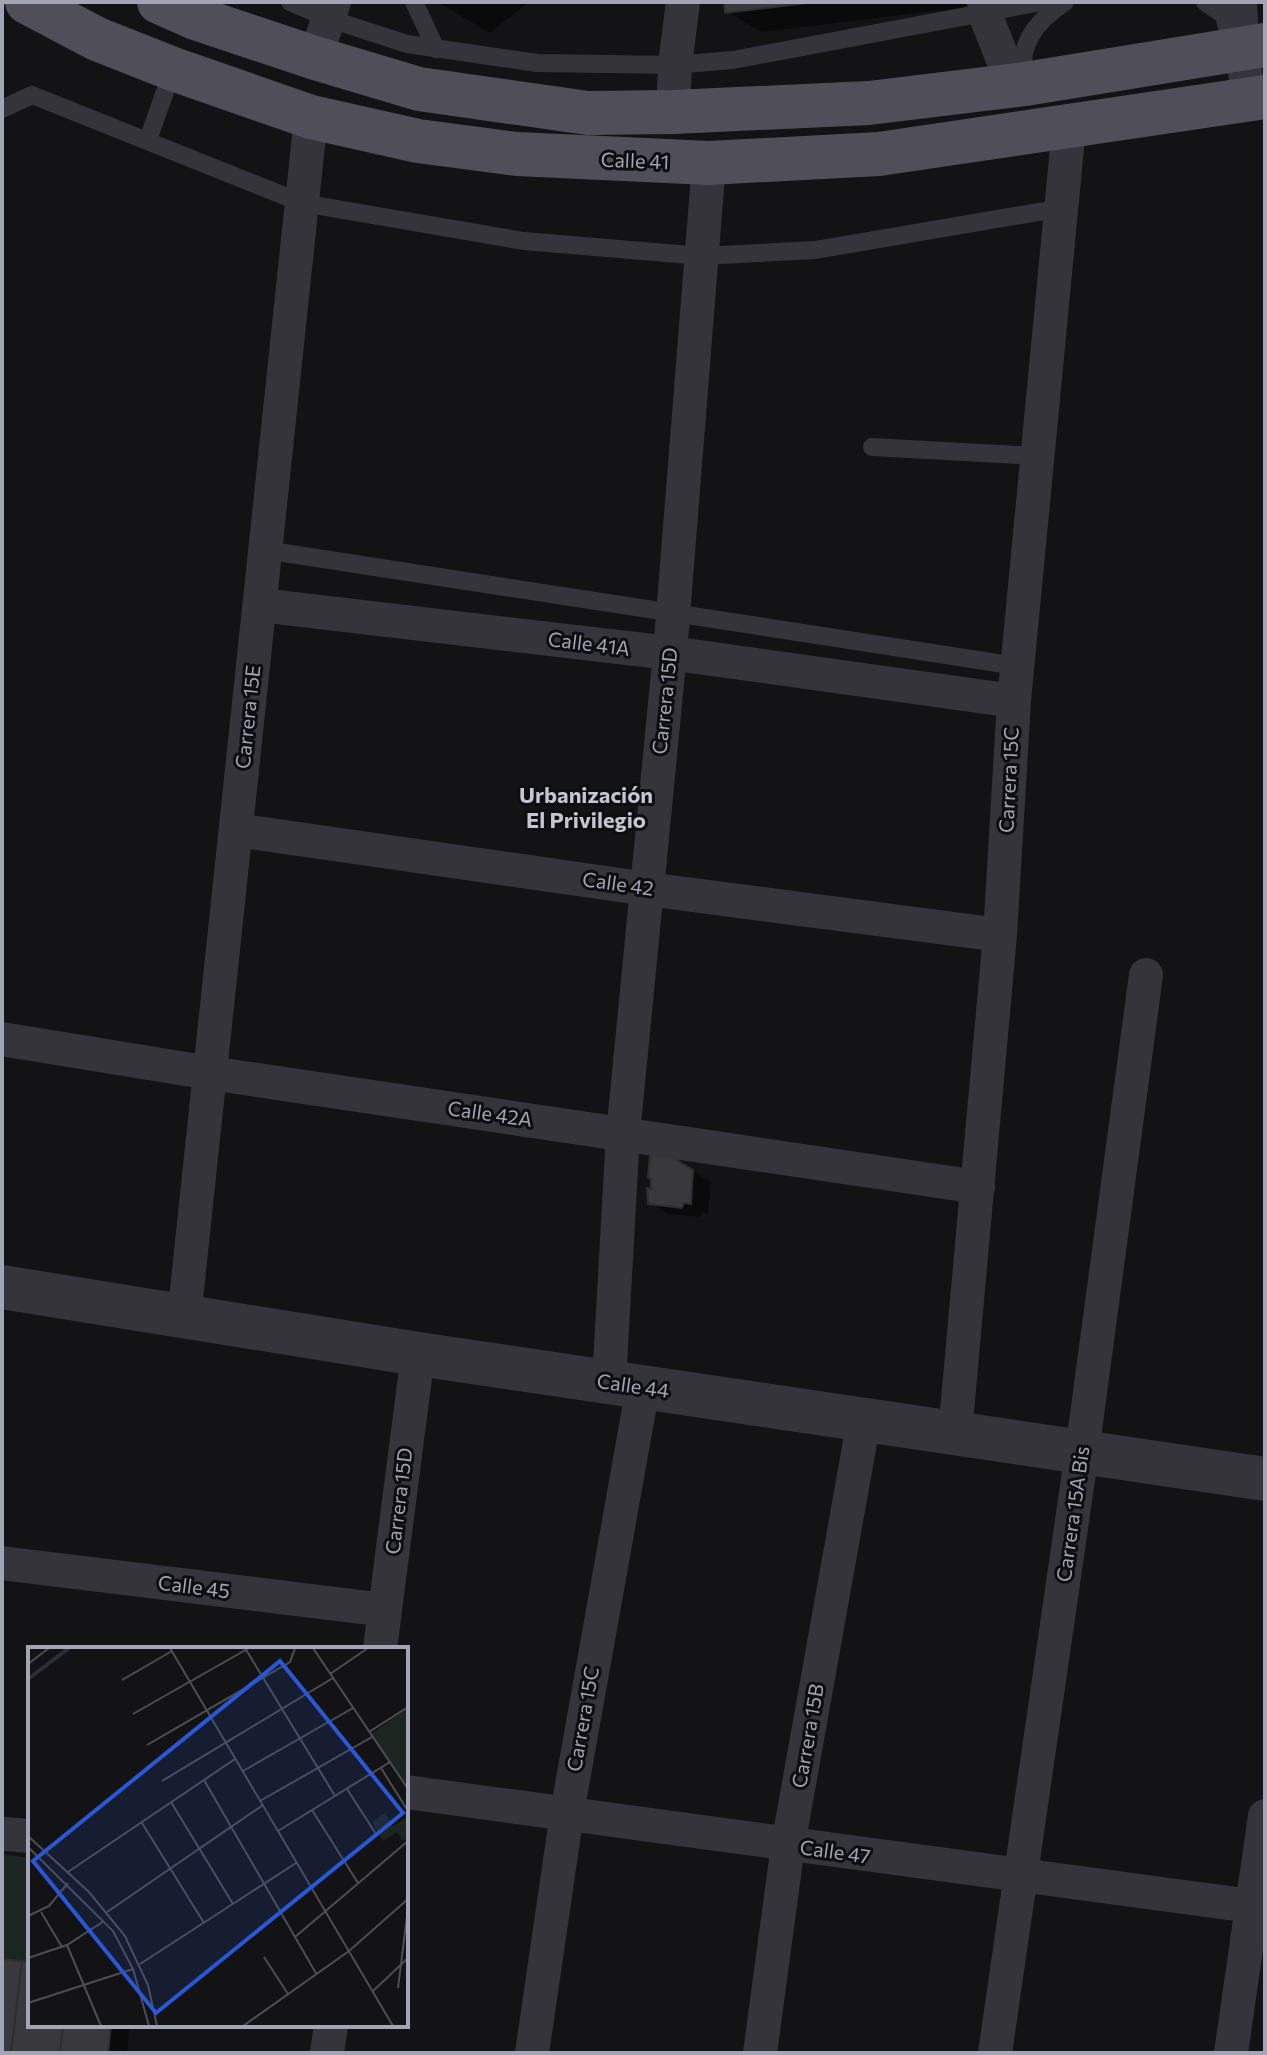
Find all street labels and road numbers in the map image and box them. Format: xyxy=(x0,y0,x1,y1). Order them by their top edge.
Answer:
street label: Calle 41 xyxy=(600,147,670,173)
street label: Calle 41A xyxy=(547,626,632,660)
street label: Carrera 15D xyxy=(646,646,682,755)
street label: Carrera 15E xyxy=(230,664,264,770)
street label: Carrera 15C xyxy=(993,726,1023,834)
street label: Calle 42 xyxy=(581,866,655,900)
street label: Calle 42A xyxy=(446,1095,534,1131)
street label: Calle 44 xyxy=(595,1368,671,1402)
street label: Carrera 15A Bis xyxy=(1051,1444,1093,1583)
street label: Carrera 15D xyxy=(380,1446,416,1556)
street label: Calle 45 xyxy=(157,1570,231,1602)
street label: Carrera 15C xyxy=(561,1664,603,1773)
street label: Carrera 15B xyxy=(786,1682,828,1790)
street label: Calle 47 xyxy=(798,1834,872,1868)

